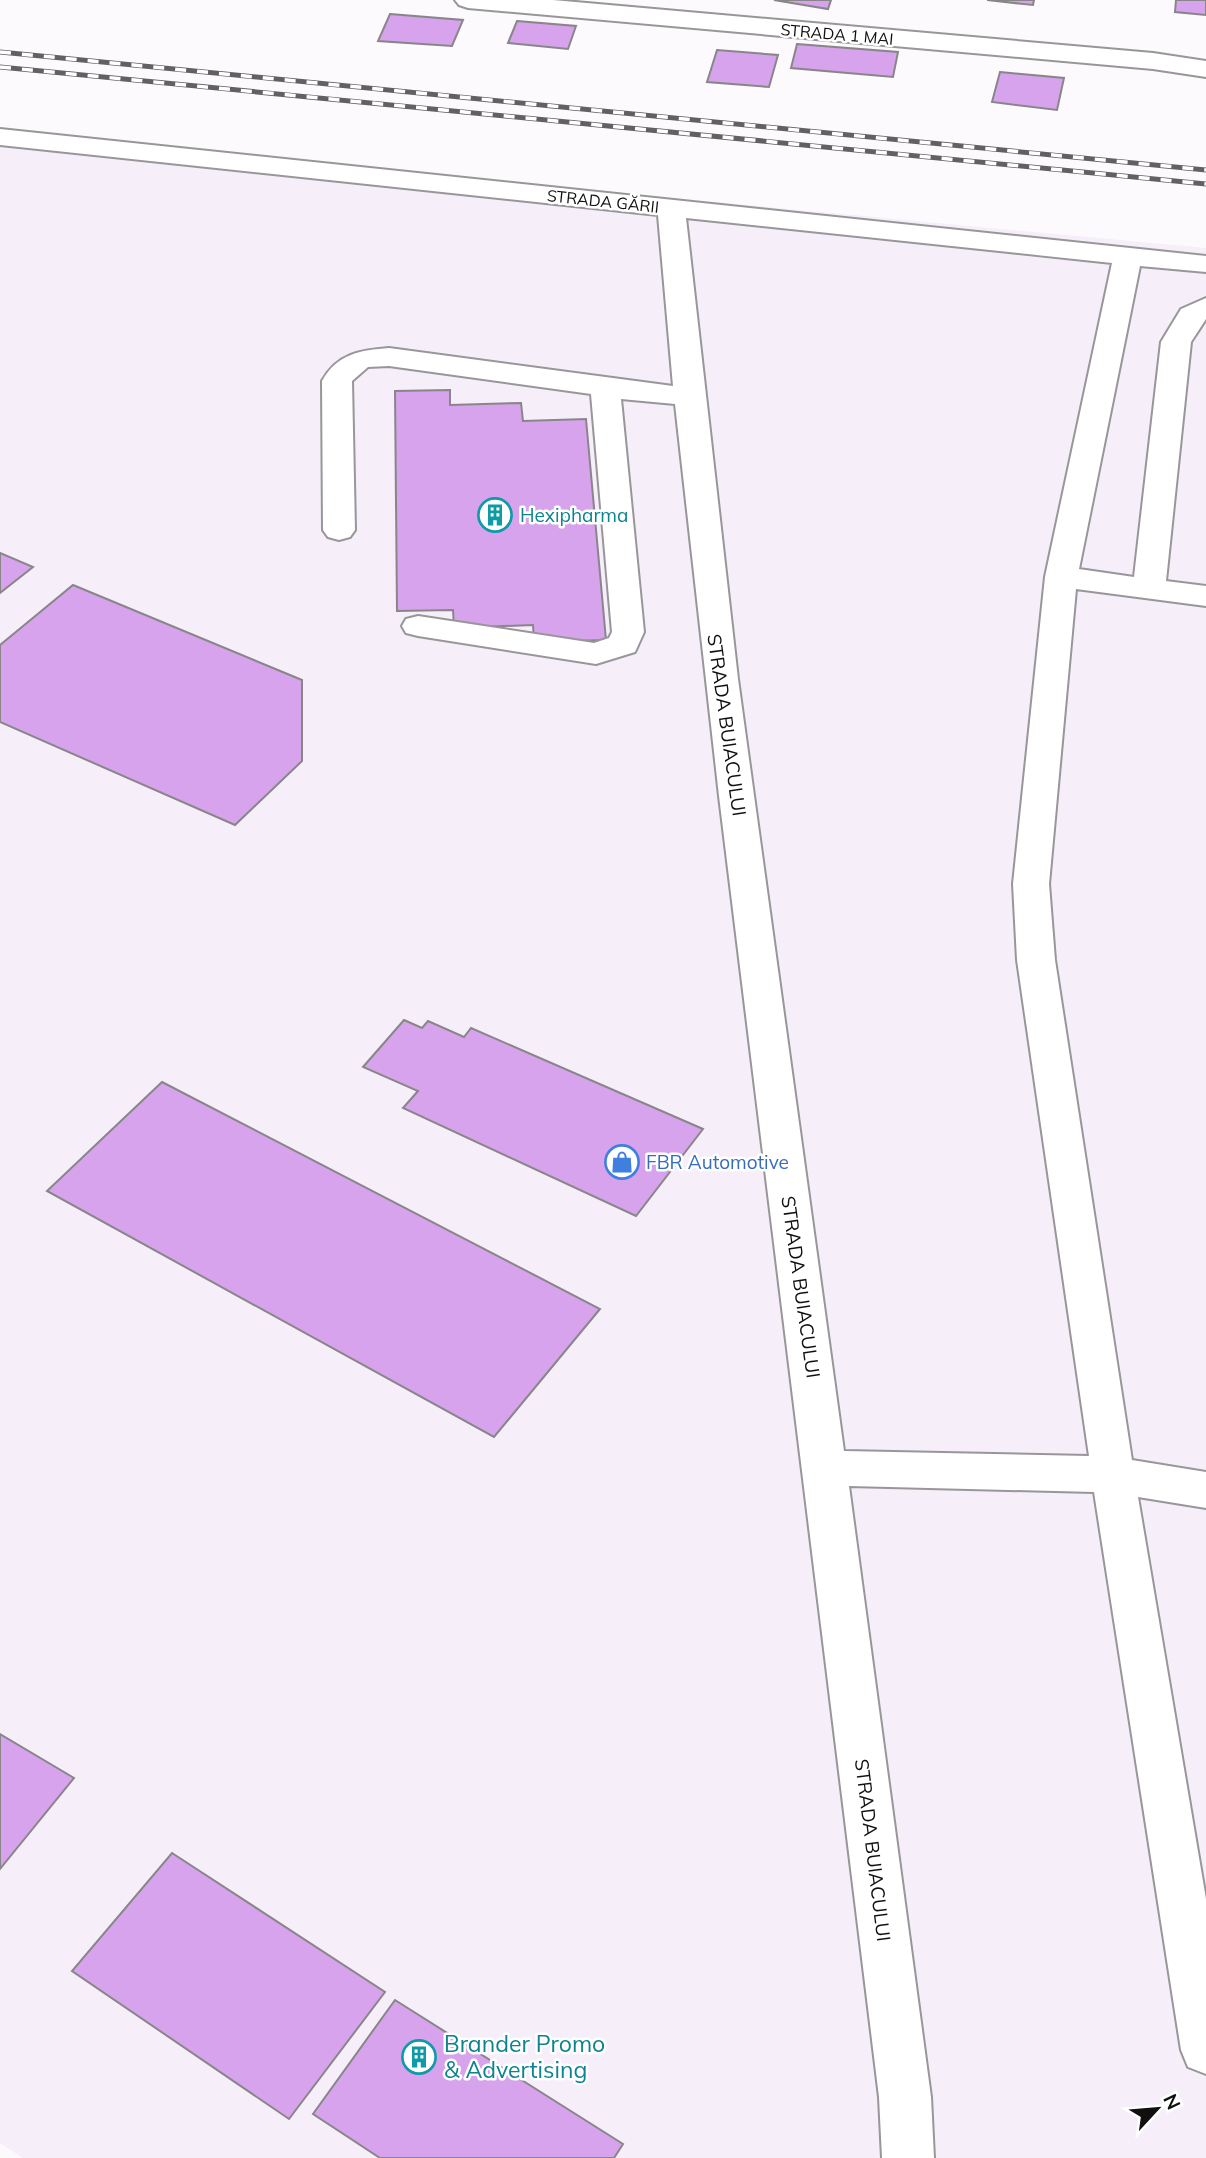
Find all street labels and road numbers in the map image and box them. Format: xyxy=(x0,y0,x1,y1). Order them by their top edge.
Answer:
street label: STRADA 1 MAI xyxy=(780,19,894,49)
street label: STRADA GĂRII xyxy=(546,185,660,217)
street label: STRADA BUIACULUI xyxy=(702,632,752,818)
street label: STRADA BUIACULUI xyxy=(776,1194,826,1380)
street label: STRADA BUIACULUI xyxy=(850,1757,896,1943)

